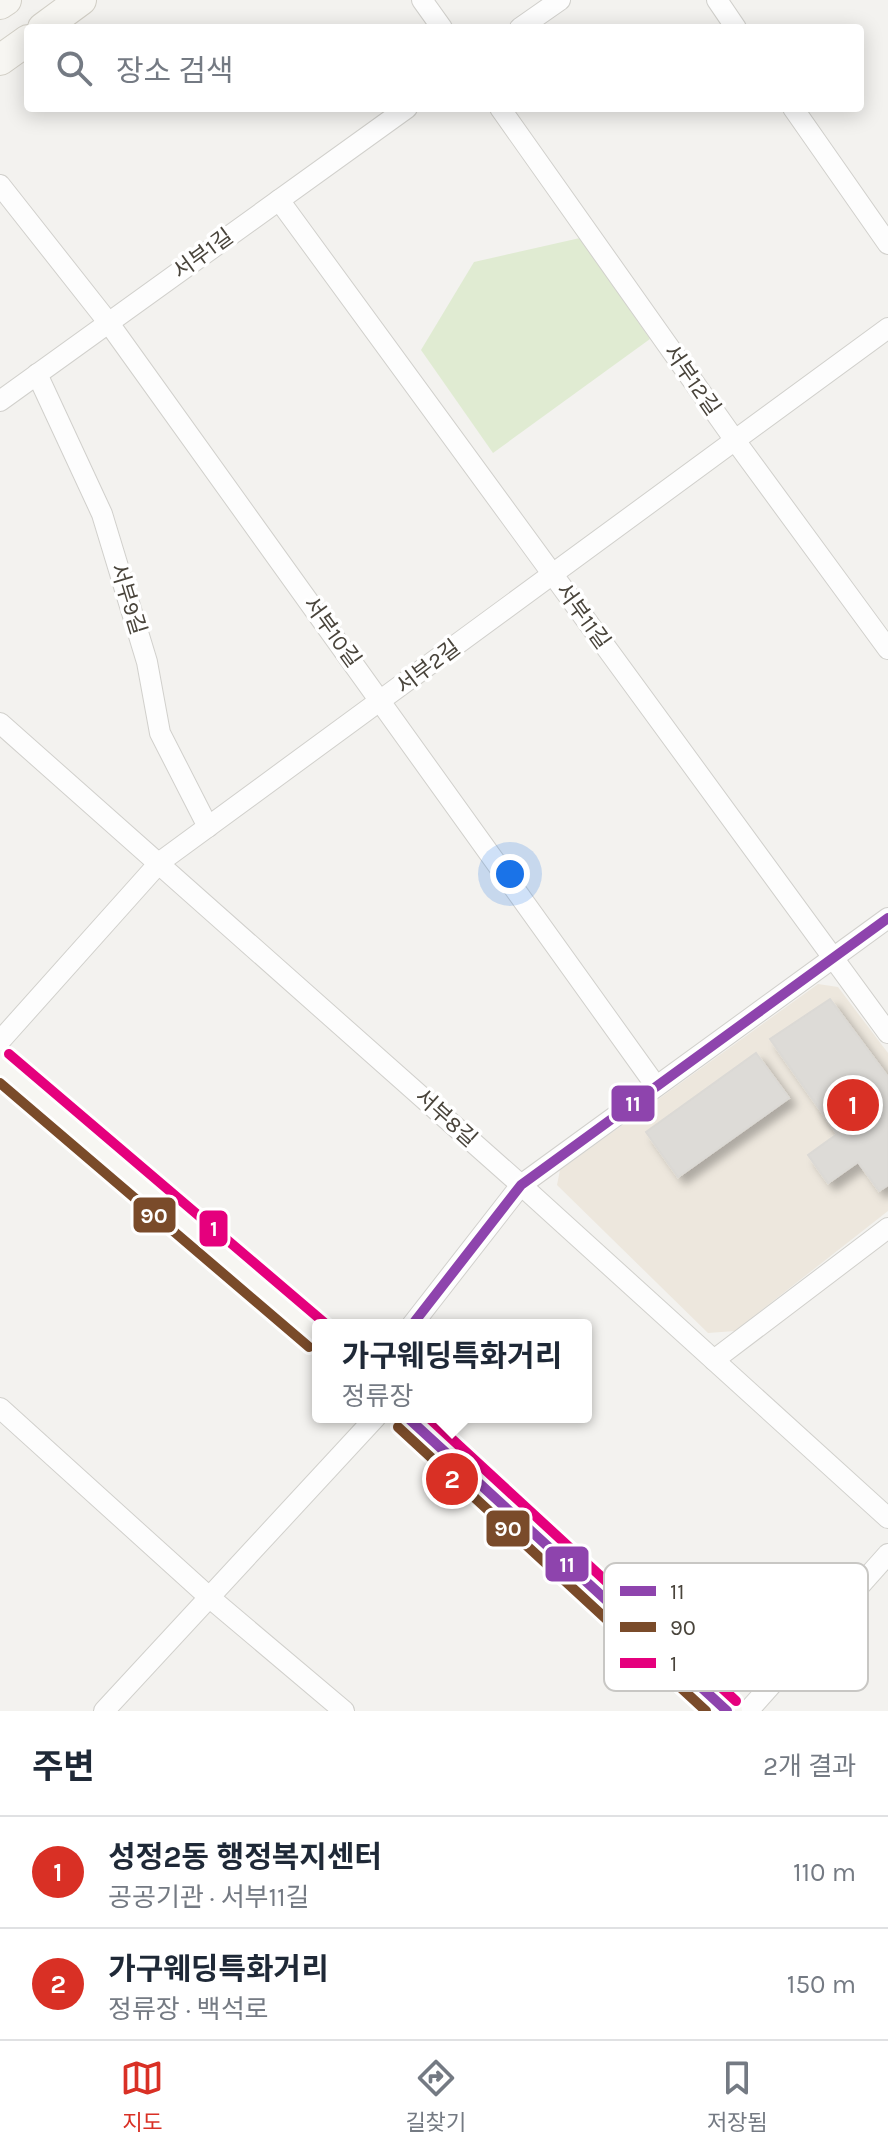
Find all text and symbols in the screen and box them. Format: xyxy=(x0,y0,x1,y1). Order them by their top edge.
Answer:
search box xyxy=(24,24,864,112)
icon: search xyxy=(52,46,96,90)
text: 장소 검색 xyxy=(116,53,234,89)
street label: 서부1길 xyxy=(168,223,238,285)
street label: 서부12길 xyxy=(658,339,726,421)
street label: 서부9길 xyxy=(105,560,151,638)
street label: 서부11길 xyxy=(550,578,616,654)
street label: 서부10길 xyxy=(298,592,366,672)
street label: 서부2길 xyxy=(391,635,465,699)
your location xyxy=(490,854,530,894)
pin: 1 xyxy=(827,1075,879,1135)
street label: 서부8길 xyxy=(410,1083,482,1153)
line badge: 11 xyxy=(610,1084,656,1123)
text: 11 xyxy=(625,1091,641,1117)
line badge: 90 xyxy=(132,1196,177,1234)
text: 90 xyxy=(140,1203,168,1229)
line badge: 1 xyxy=(198,1209,229,1248)
text: 1 xyxy=(210,1216,218,1242)
popup xyxy=(312,1319,592,1423)
text: 가구웨딩특화거리 xyxy=(342,1338,562,1374)
text: 정류장 xyxy=(342,1381,413,1412)
pin: 2 xyxy=(426,1449,478,1509)
line badge: 90 xyxy=(485,1509,531,1548)
text: 90 xyxy=(494,1516,522,1542)
line badge: 11 xyxy=(544,1545,590,1583)
text: 11 xyxy=(559,1552,575,1578)
legend xyxy=(604,1563,868,1691)
text: 11 xyxy=(670,1579,685,1605)
text: 90 xyxy=(670,1615,696,1641)
text: 1 xyxy=(670,1651,677,1677)
text: 주변 xyxy=(32,1747,95,1787)
text: 2개 결과 xyxy=(763,1751,856,1782)
text: 성정2동 행정복지센터 xyxy=(108,1839,382,1875)
text: 1 xyxy=(53,1857,63,1888)
text: 110 m xyxy=(793,1857,856,1888)
text: 공공기관 · 서부11길 xyxy=(108,1882,310,1913)
text: 가구웨딩특화거리 xyxy=(108,1951,329,1987)
text: 2 xyxy=(50,1969,66,2000)
text: 150 m xyxy=(787,1969,856,2000)
text: 정류장 · 백석로 xyxy=(108,1994,269,2025)
tab: 지도 xyxy=(120,2056,164,2136)
tab: 길찾기 xyxy=(405,2056,466,2136)
tab: 저장됨 xyxy=(707,2056,768,2136)

